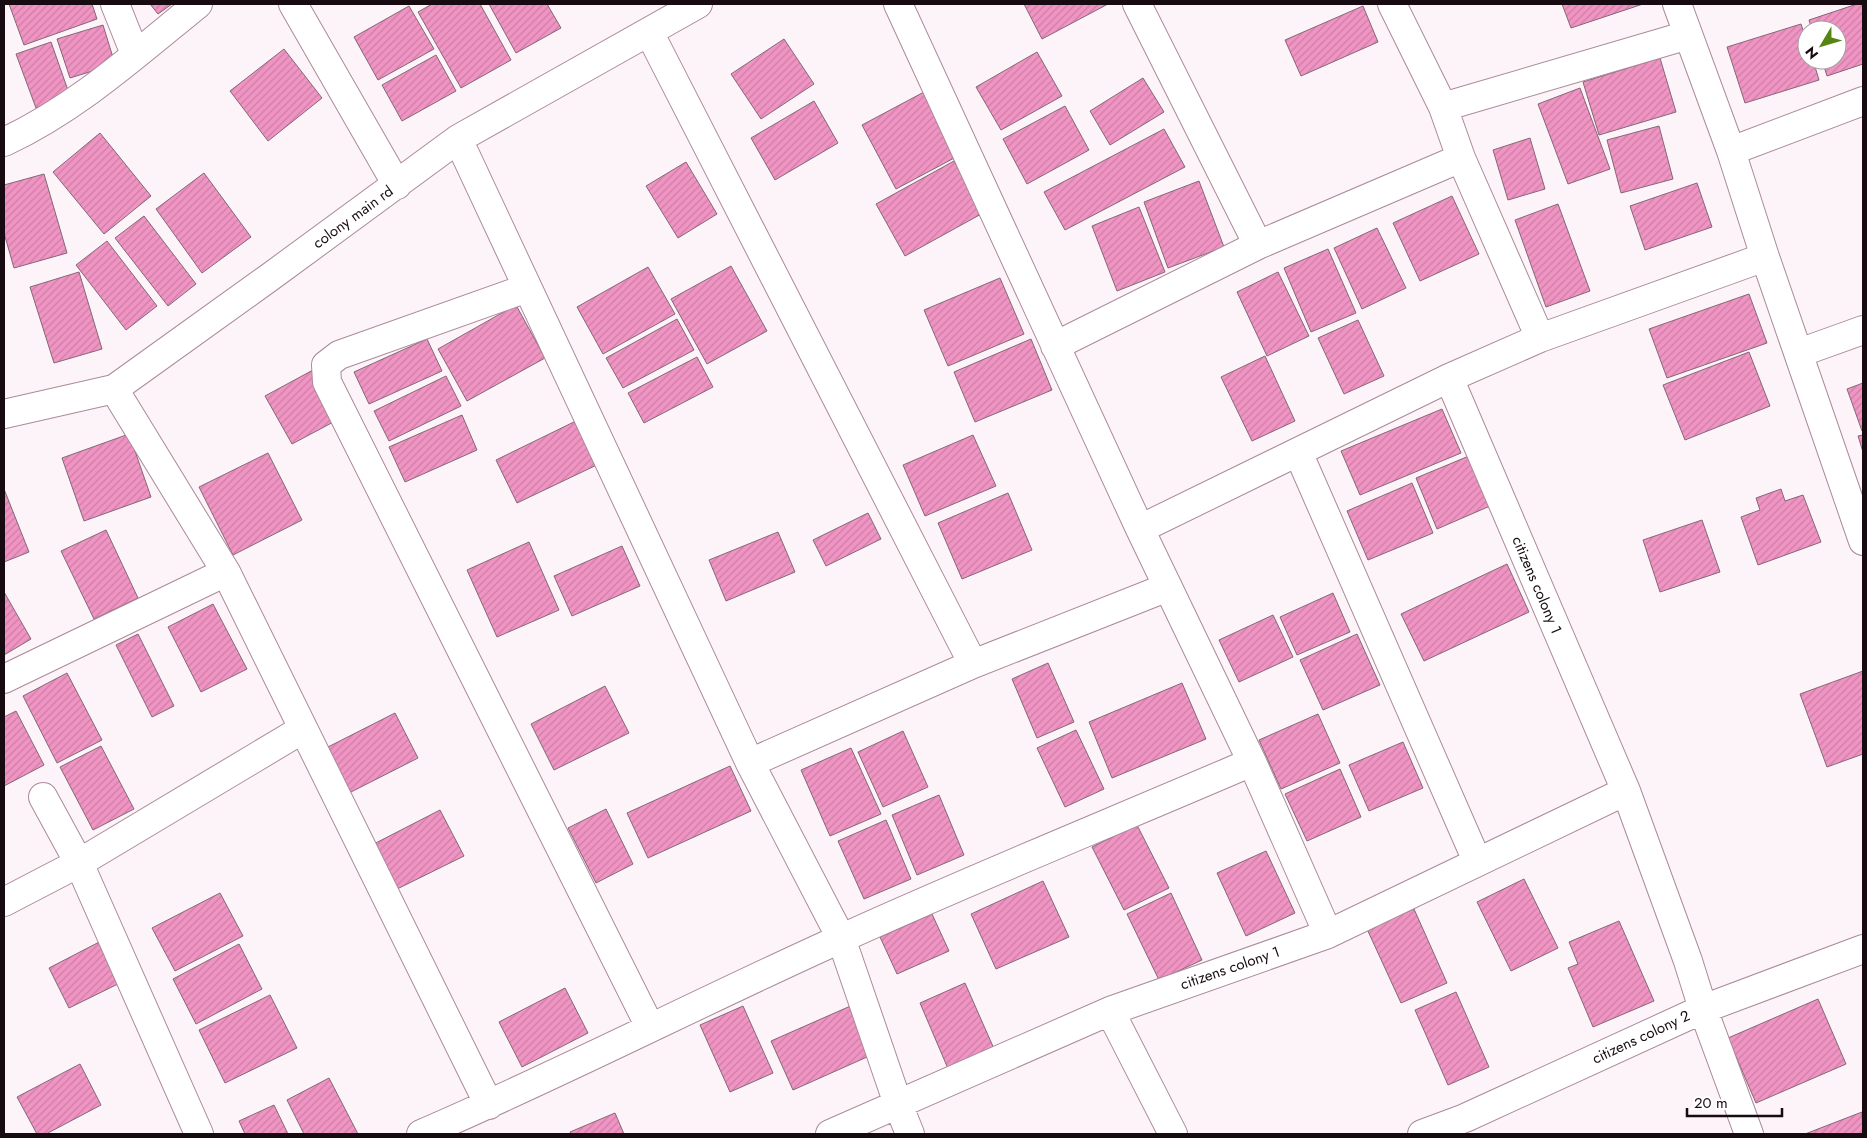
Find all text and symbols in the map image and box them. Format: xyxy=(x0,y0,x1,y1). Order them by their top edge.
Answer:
north arrow xyxy=(1797,20,1847,70)
text: N xyxy=(1800,42,1823,64)
street label: colony main rd xyxy=(308,180,398,254)
street label: citizens colony 1 xyxy=(1507,533,1567,637)
street label: citizens colony 1 xyxy=(1177,941,1283,995)
street label: citizens colony 2 xyxy=(1588,1005,1694,1069)
scale bar xyxy=(1687,1086,1782,1118)
text: 20 m xyxy=(1694,1092,1728,1114)

